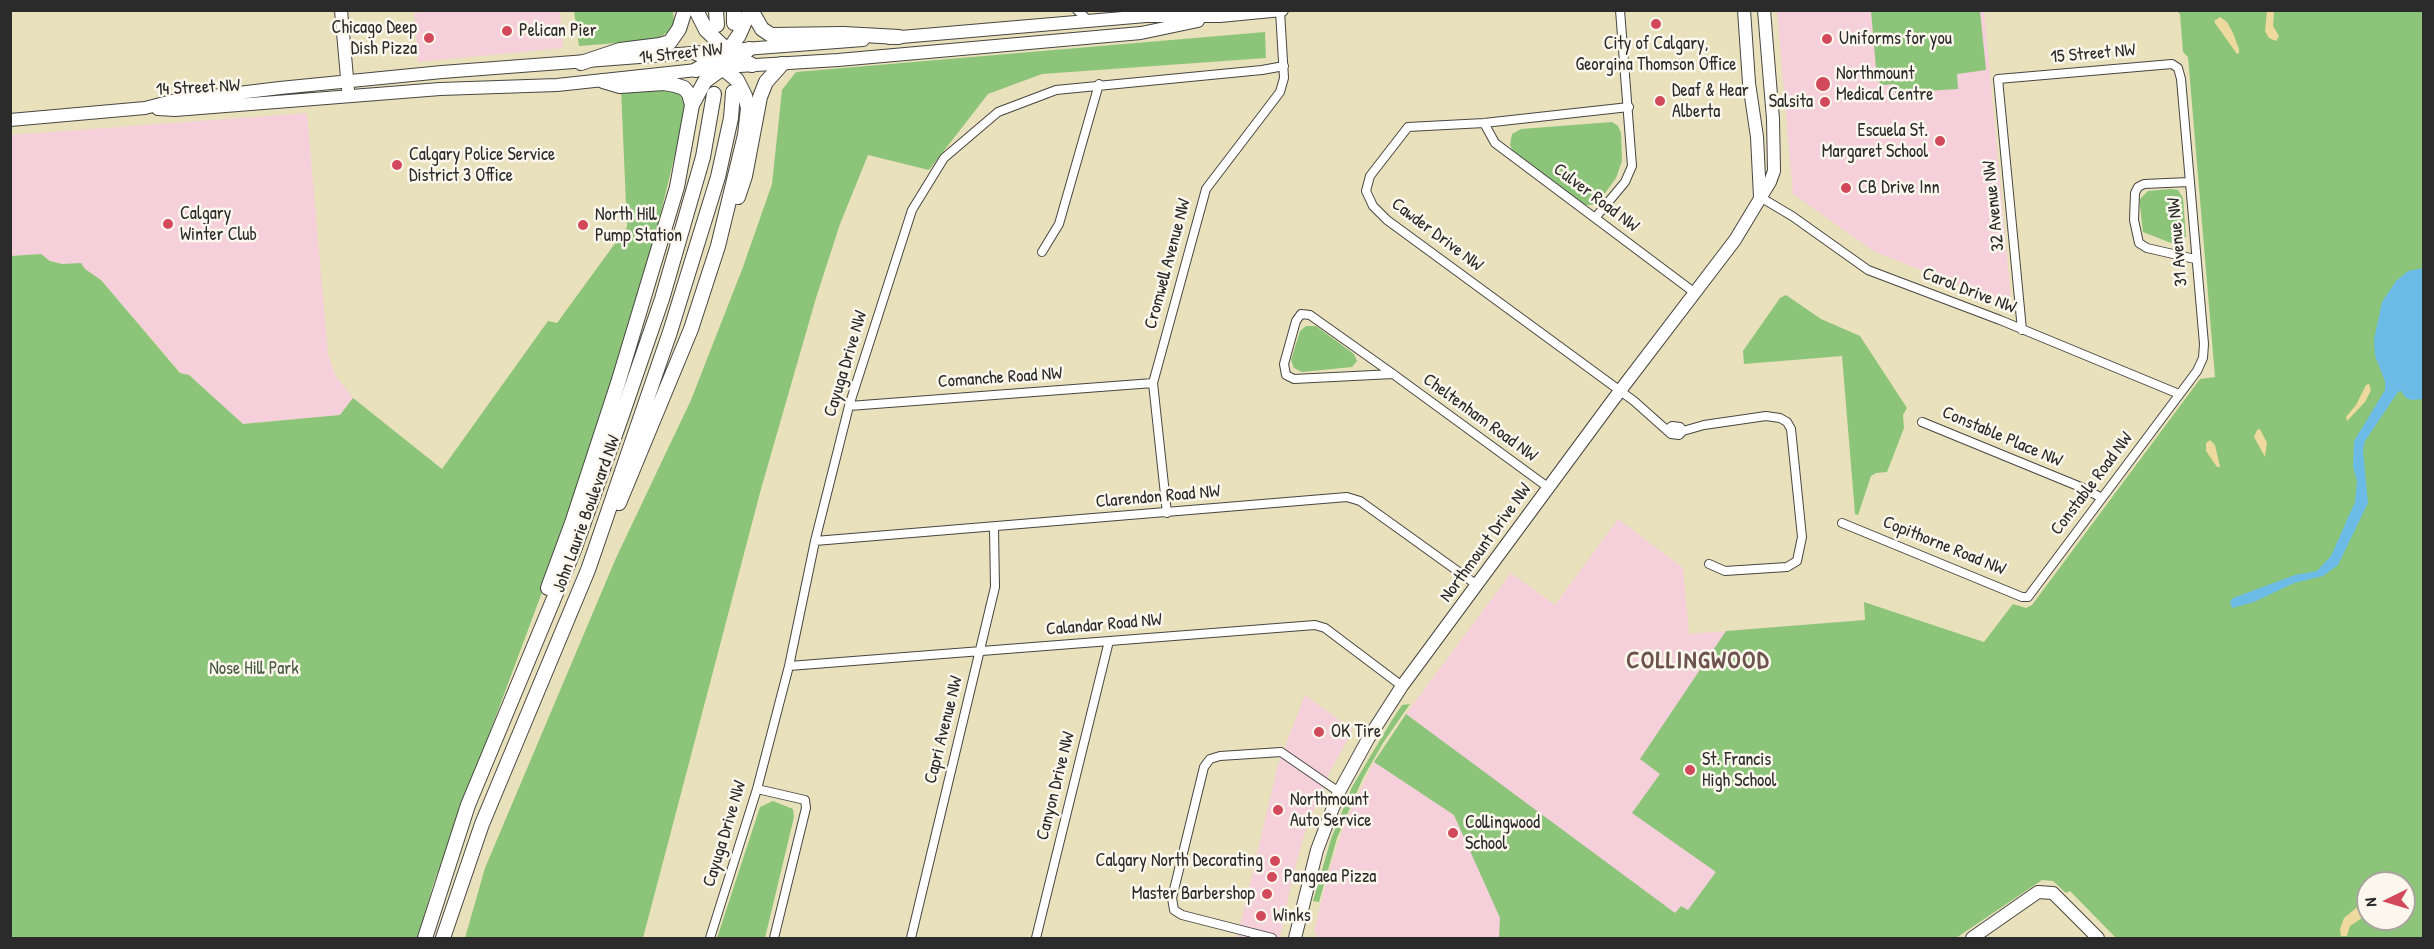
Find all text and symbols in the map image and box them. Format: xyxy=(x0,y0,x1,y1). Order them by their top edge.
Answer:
place label: Chicago Deep Dish Pizza xyxy=(332,17,417,60)
marker: City of Calgary, Georgina Thomson Office xyxy=(1649,17,1663,31)
place label: Pelican Pier xyxy=(519,20,597,42)
marker: Pelican Pier xyxy=(500,24,514,38)
place label: Uniforms for you xyxy=(1839,28,1952,50)
marker: Chicago Deep Dish Pizza xyxy=(422,31,436,45)
marker: Uniforms for you xyxy=(1820,32,1834,46)
place label: City of Calgary, Georgina Thomson Office xyxy=(1576,33,1736,76)
street label: 14 Street NW xyxy=(638,39,724,69)
street label: 15 Street NW xyxy=(2050,40,2136,68)
place label: Northmount Medical Centre xyxy=(1836,63,1933,106)
street label: 14 Street NW xyxy=(155,75,241,101)
marker: Northmount Medical Centre xyxy=(1814,75,1832,93)
place label: Deaf & Hear Alberta xyxy=(1672,80,1749,122)
place label: Salsita xyxy=(1769,91,1813,113)
marker: Deaf & Hear Alberta xyxy=(1653,94,1667,108)
marker: Salsita xyxy=(1818,95,1832,109)
place label: Escuela St. Margaret School xyxy=(1822,120,1928,162)
marker: Escuela St. Margaret School xyxy=(1933,134,1947,148)
place label: Calgary Police Service District 3 Office xyxy=(409,144,555,186)
marker: Calgary Police Service District 3 Office xyxy=(390,158,404,172)
street label: Culver Road NW xyxy=(1549,159,1643,237)
street label: 32 Avenue NW xyxy=(1978,160,2010,252)
place label: CB Drive Inn xyxy=(1858,177,1940,199)
marker: CB Drive Inn xyxy=(1839,181,1853,195)
street label: Cawder Drive NW xyxy=(1387,194,1487,276)
street label: Cromwell Avenue NW xyxy=(1140,196,1196,332)
street label: 31 Avenue NW xyxy=(2163,197,2193,287)
place label: Calgary Winter Club xyxy=(180,203,257,246)
place label: North Hill Pump Station xyxy=(595,204,682,246)
marker: Calgary Winter Club xyxy=(161,217,175,231)
marker: North Hill Pump Station xyxy=(576,218,590,232)
street label: Carol Drive NW xyxy=(1919,263,2019,319)
street label: Cayuga Drive NW xyxy=(820,308,872,420)
street label: Comanche Road NW xyxy=(937,363,1063,393)
street label: Cheltenham Road NW xyxy=(1419,369,1541,467)
street label: Constable Place NW xyxy=(1939,402,2065,472)
street label: Constable Road NW xyxy=(2046,428,2138,540)
street label: John Laurie Boulevard NW xyxy=(549,433,625,595)
street label: Northmount Drive NW xyxy=(1436,479,1536,607)
street label: Clarendon Road NW xyxy=(1095,481,1221,513)
street label: Copithorne Road NW xyxy=(1879,512,2009,580)
street label: Calandar Road NW xyxy=(1045,609,1163,641)
district label: COLLINGWOOD xyxy=(1626,648,1770,676)
park label: Nose Hill Park xyxy=(209,658,299,680)
street label: Capri Avenue NW xyxy=(920,674,968,786)
place label: OK Tire xyxy=(1331,721,1381,743)
marker: OK Tire xyxy=(1312,725,1326,739)
street label: Canyon Drive NW xyxy=(1032,730,1080,842)
place label: St. Francis High School xyxy=(1702,749,1776,792)
marker: St. Francis High School xyxy=(1683,763,1697,777)
street label: Cayuga Drive NW xyxy=(699,778,751,890)
place label: Northmount Auto Service xyxy=(1290,789,1371,832)
marker: Northmount Auto Service xyxy=(1271,803,1285,817)
place label: Collingwood School xyxy=(1465,812,1540,854)
marker: Collingwood School xyxy=(1446,826,1460,840)
place label: Calgary North Decorating xyxy=(1096,850,1263,872)
marker: Calgary North Decorating xyxy=(1268,854,1282,868)
place label: Pangaea Pizza xyxy=(1284,866,1376,888)
marker: Pangaea Pizza xyxy=(1265,870,1279,884)
north arrow xyxy=(2356,871,2416,931)
place label: Master Barbershop xyxy=(1132,883,1255,905)
marker: Master Barbershop xyxy=(1260,887,1274,901)
text: N xyxy=(2359,897,2381,908)
place label: Winks xyxy=(1273,905,1311,927)
marker: Winks xyxy=(1254,909,1268,923)

